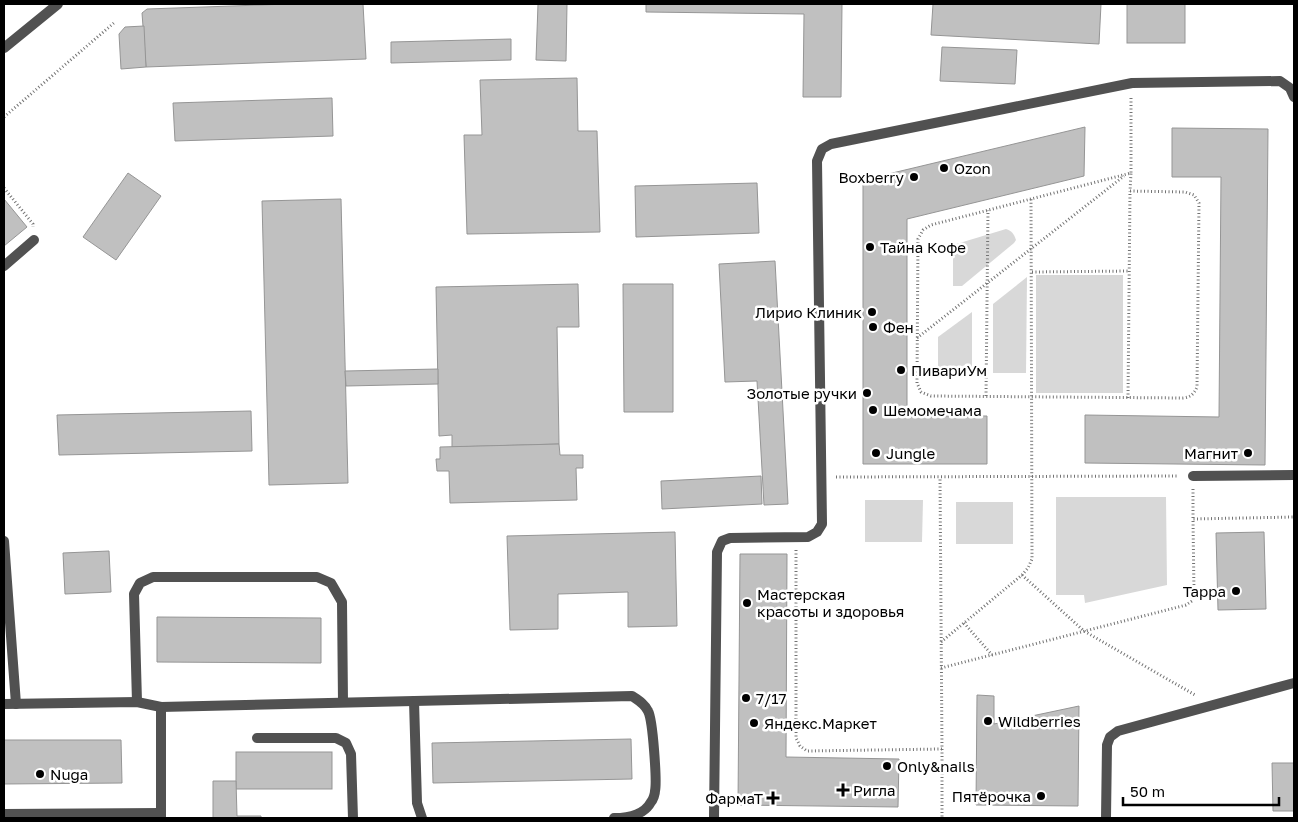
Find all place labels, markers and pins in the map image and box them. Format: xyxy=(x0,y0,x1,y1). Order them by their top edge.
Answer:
place label: Ozon xyxy=(954,159,991,177)
marker: Ozon xyxy=(938,162,950,174)
place label: Boxberry xyxy=(839,168,905,186)
marker: Boxberry xyxy=(908,171,920,183)
place label: Тайна Кофе xyxy=(880,238,966,256)
marker: Тайна Кофе xyxy=(864,241,876,253)
place label: Лирио Клиник xyxy=(755,303,862,321)
marker: Лирио Клиник xyxy=(866,306,878,318)
place label: Фен xyxy=(883,318,914,336)
marker: Фен xyxy=(867,321,879,333)
place label: ПивариУм xyxy=(911,361,987,379)
marker: ПивариУм xyxy=(895,364,907,376)
place label: Золотые ручки xyxy=(747,384,857,402)
marker: Золотые ручки xyxy=(861,387,873,399)
place label: Шемомечама xyxy=(883,401,982,419)
marker: Шемомечама xyxy=(867,404,879,416)
place label: Jungle xyxy=(886,444,936,462)
place label: Магнит xyxy=(1184,444,1239,462)
marker: Jungle xyxy=(870,447,882,459)
marker: Магнит xyxy=(1242,447,1254,459)
place label: Тарра xyxy=(1183,582,1226,600)
place label: Мастерская красоты и здоровья xyxy=(757,585,904,620)
marker: Тарра xyxy=(1230,585,1242,597)
marker: Мастерская красоты и здоровья xyxy=(741,597,753,609)
place label: 7/17 xyxy=(756,689,786,707)
marker: 7/17 xyxy=(740,692,752,704)
place label: Wildberries xyxy=(998,712,1081,730)
place label: Яндекс.Маркет xyxy=(764,714,877,732)
marker: Wildberries xyxy=(982,715,994,727)
marker: Яндекс.Маркет xyxy=(748,717,760,729)
place label: Only&nails xyxy=(897,757,975,775)
marker: Only&nails xyxy=(881,760,893,772)
place label: Nuga xyxy=(50,765,88,783)
marker: Nuga xyxy=(34,768,46,780)
place label: Ригла xyxy=(853,781,896,799)
marker: Ригла xyxy=(837,784,849,796)
place label: Пятёрочка xyxy=(952,787,1031,805)
place label: ФармаТ xyxy=(705,789,763,807)
marker: Пятёрочка xyxy=(1035,790,1047,802)
marker: ФармаТ xyxy=(767,792,779,804)

